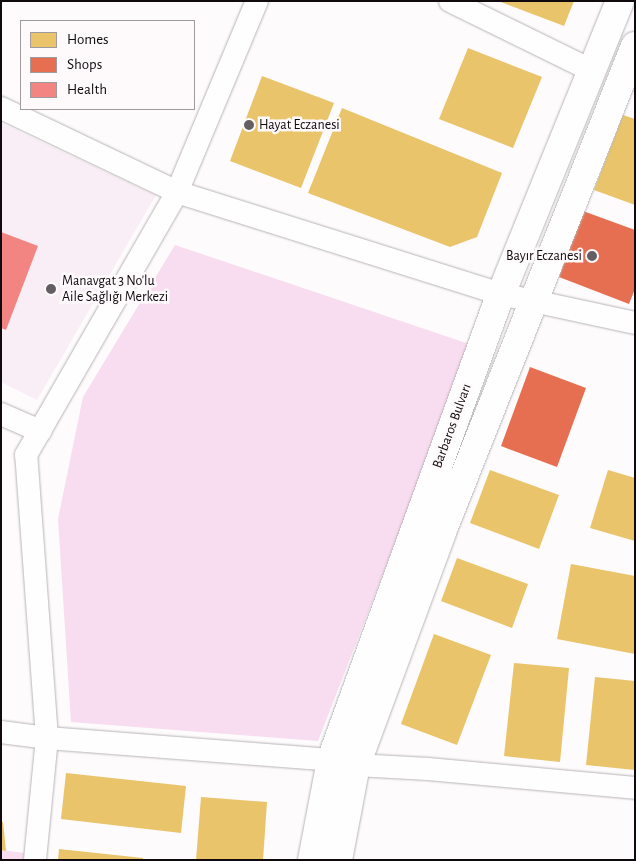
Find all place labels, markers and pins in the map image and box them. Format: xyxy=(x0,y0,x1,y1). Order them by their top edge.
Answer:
place label: Hayat Eczanesi xyxy=(259,117,340,133)
marker: Hayat Eczanesi xyxy=(243,119,255,131)
place label: Bayır Eczanesi xyxy=(506,248,582,264)
marker: Bayır Eczanesi xyxy=(586,250,598,262)
place label: Manavgat 3 No'lu Aile Sağlığı Merkezi xyxy=(62,273,168,306)
marker: Manavgat 3 No'lu Aile Sağlığı Merkezi xyxy=(44,282,58,296)

